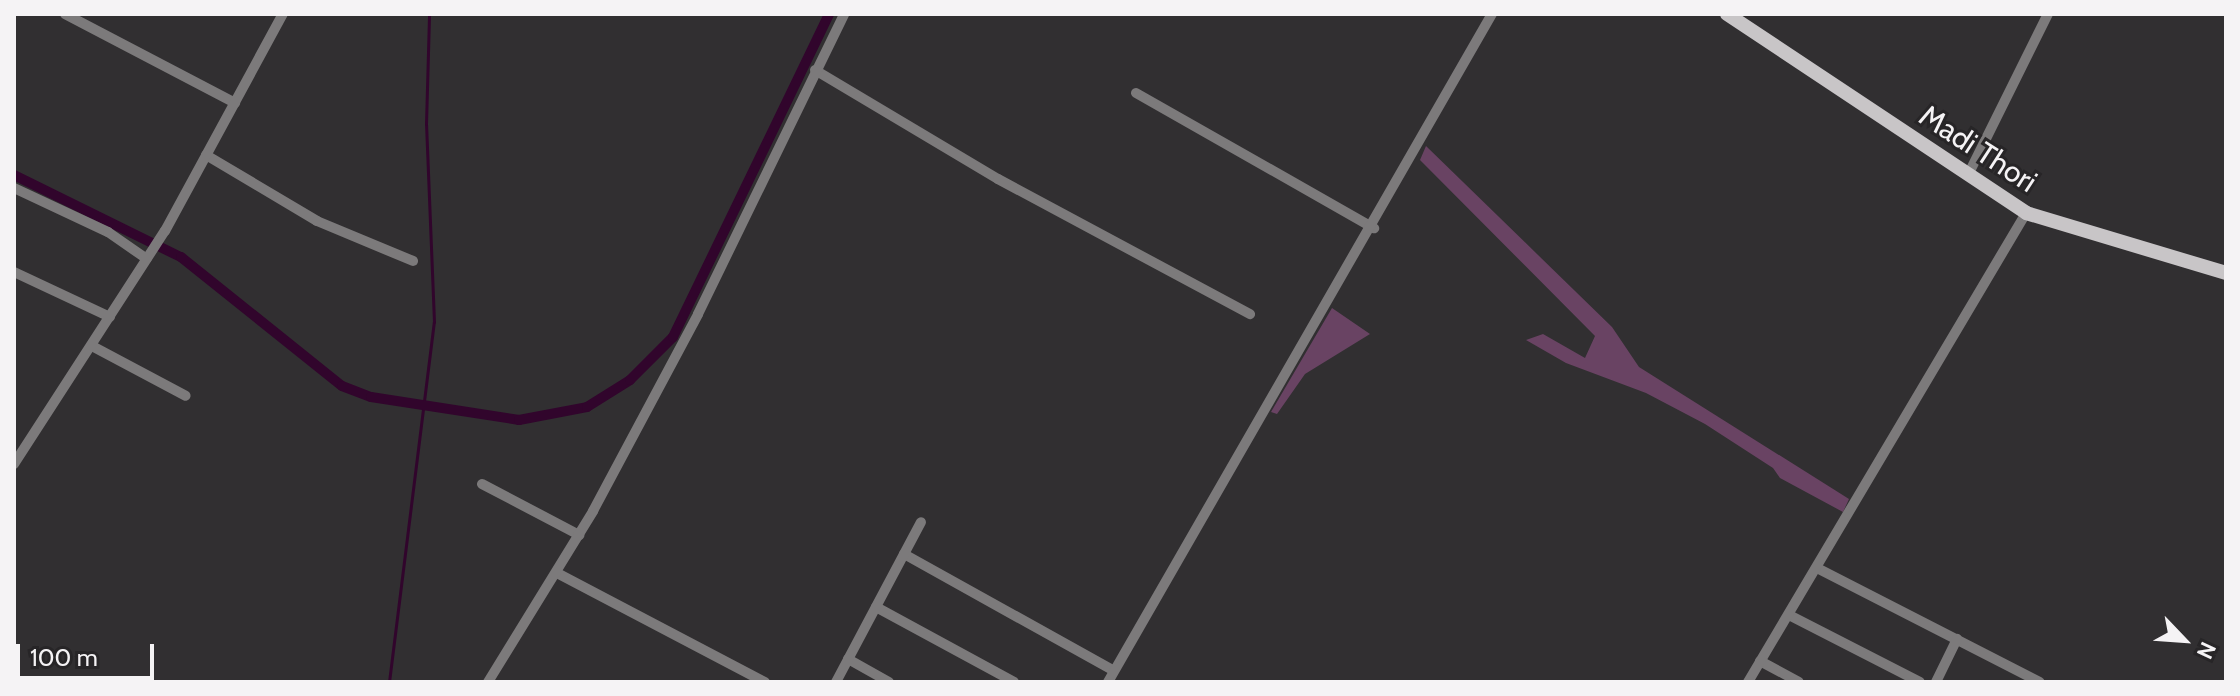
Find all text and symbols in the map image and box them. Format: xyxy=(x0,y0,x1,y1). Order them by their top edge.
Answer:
street label: Madi Thori xyxy=(1913,98,2043,200)
north arrow xyxy=(2144,600,2224,680)
scale bar xyxy=(20,628,158,678)
text: N xyxy=(2191,638,2222,663)
text: 100 m xyxy=(30,643,98,672)

